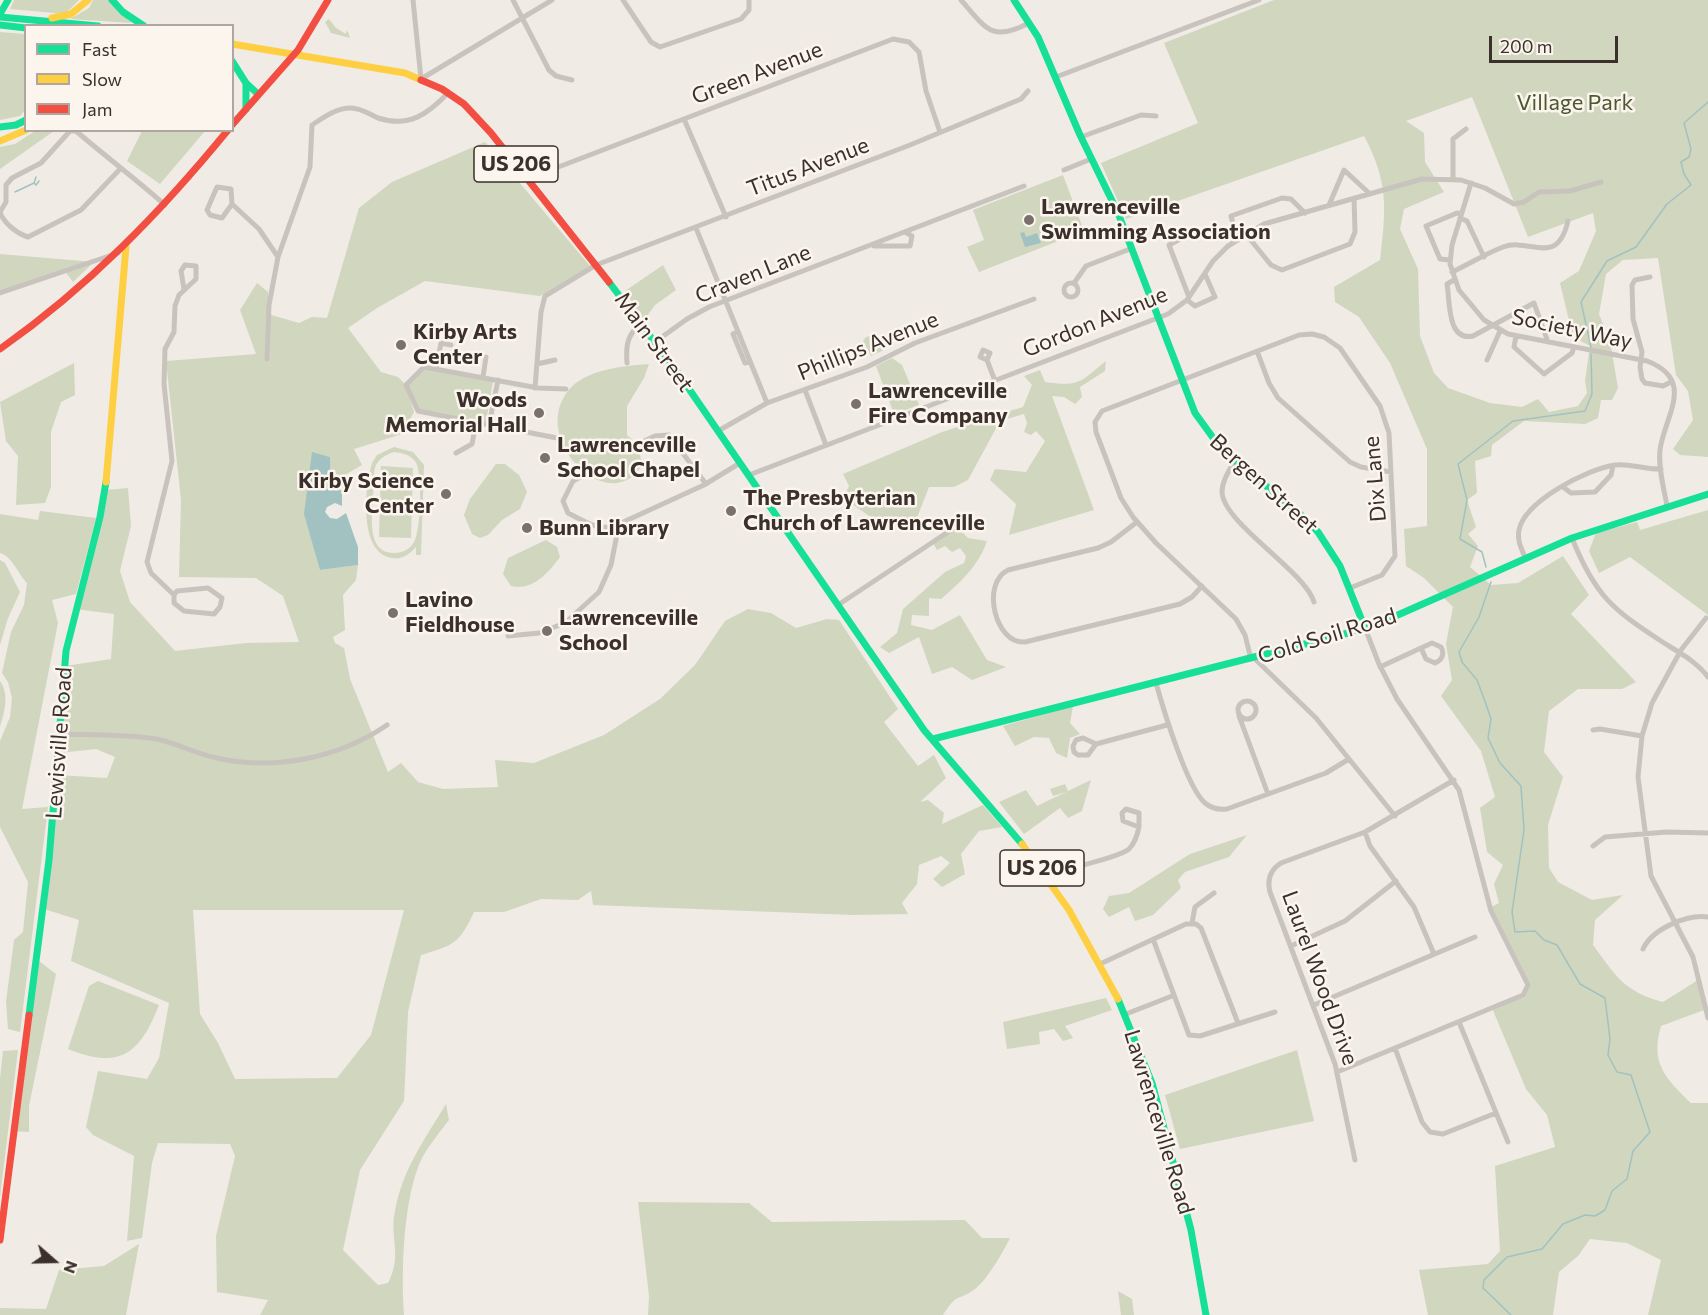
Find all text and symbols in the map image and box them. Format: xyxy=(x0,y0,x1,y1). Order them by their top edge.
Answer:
legend xyxy=(24,24,234,132)
scale bar xyxy=(1492,24,1621,62)
text: 200 m xyxy=(1500,35,1553,57)
street label: Green Avenue xyxy=(688,36,826,110)
text: Fast xyxy=(82,38,117,60)
text: Slow xyxy=(82,68,122,90)
park label: Village Park xyxy=(1517,90,1633,116)
text: Jam xyxy=(82,98,112,120)
street label: Titus Avenue xyxy=(743,132,873,202)
road number: US 206 xyxy=(474,146,558,182)
place label: Lawrenceville Swimming Association xyxy=(1041,194,1271,246)
marker: Lawrenceville Swimming Association xyxy=(1022,213,1036,227)
street label: Craven Lane xyxy=(691,239,815,309)
street label: Gordon Avenue xyxy=(1019,281,1171,363)
street label: Main Street xyxy=(609,287,699,397)
street label: Society Way xyxy=(1509,303,1635,355)
street label: Phillips Avenue xyxy=(794,306,942,386)
place label: Kirby Arts Center xyxy=(413,319,517,370)
marker: Kirby Arts Center xyxy=(394,338,408,352)
place label: Lawrenceville Fire Company xyxy=(868,378,1008,430)
place label: Woods Memorial Hall xyxy=(385,387,527,439)
marker: Lawrenceville Fire Company xyxy=(849,397,863,411)
marker: Woods Memorial Hall xyxy=(532,406,546,420)
street label: Bergen Street xyxy=(1204,428,1324,540)
place label: Lawrenceville School Chapel xyxy=(557,432,700,484)
street label: Dix Lane xyxy=(1358,435,1392,523)
marker: Lawrenceville School Chapel xyxy=(538,451,552,465)
place label: Kirby Science Center xyxy=(298,468,434,520)
place label: The Presbyterian Church of Lawrenceville xyxy=(743,485,985,536)
marker: Kirby Science Center xyxy=(439,487,453,501)
marker: The Presbyterian Church of Lawrenceville xyxy=(724,504,738,518)
place label: Bunn Library xyxy=(539,515,669,541)
marker: Bunn Library xyxy=(520,521,534,535)
place label: Lavino Fieldhouse xyxy=(405,587,515,638)
street label: Cold Soil Road xyxy=(1254,602,1400,670)
place label: Lawrenceville School xyxy=(559,605,698,656)
marker: Lavino Fieldhouse xyxy=(386,606,400,620)
marker: Lawrenceville School xyxy=(540,624,554,638)
street label: Lewisville Road xyxy=(41,666,77,820)
road number: US 206 xyxy=(1000,850,1084,886)
street label: Laurel Wood Drive xyxy=(1276,887,1364,1069)
street label: Lawrenceville Road xyxy=(1118,1027,1200,1217)
north arrow xyxy=(24,1231,84,1291)
text: N xyxy=(60,1258,82,1276)

